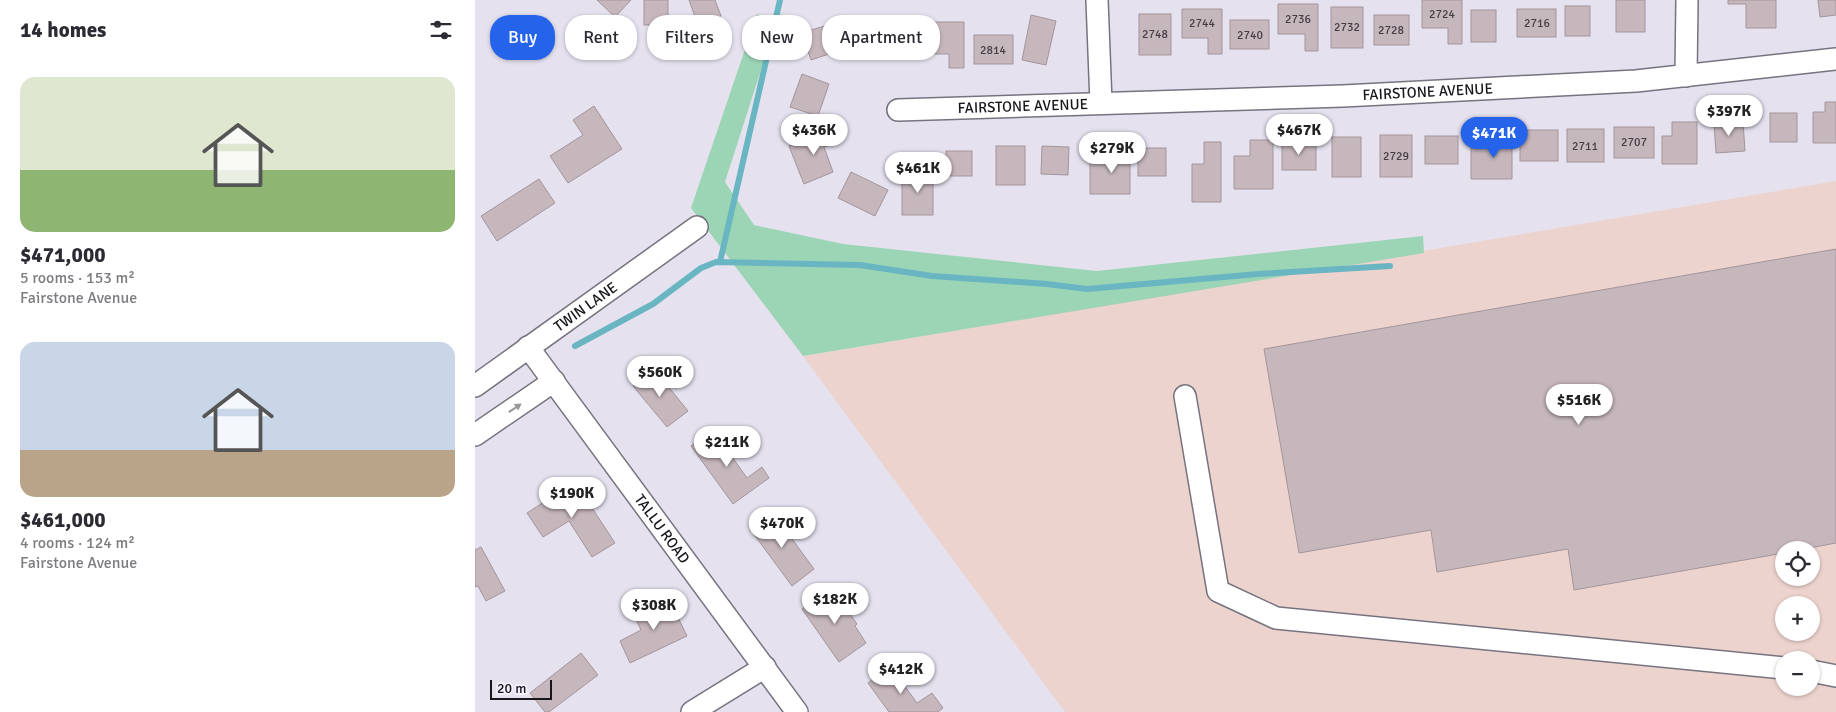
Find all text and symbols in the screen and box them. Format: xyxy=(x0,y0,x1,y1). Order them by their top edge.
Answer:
house number: 2724 xyxy=(1429,7,1455,22)
house number: 2736 xyxy=(1285,12,1311,27)
chip: Buy xyxy=(490,15,555,60)
chip: Rent xyxy=(565,15,637,60)
chip: Filters xyxy=(647,15,732,60)
chip: New xyxy=(742,15,812,60)
chip: Apartment xyxy=(822,15,940,60)
icon: filters xyxy=(427,16,455,44)
house number: 2744 xyxy=(1189,16,1215,31)
house number: 2716 xyxy=(1524,16,1550,31)
text: 14 homes xyxy=(20,17,106,43)
house number: 2732 xyxy=(1334,20,1360,35)
house number: 2728 xyxy=(1378,23,1404,38)
house number: 2748 xyxy=(1142,27,1168,42)
house number: 2740 xyxy=(1237,28,1263,43)
house number: 2814 xyxy=(980,43,1006,58)
street label: FAIRSTONE AVENUE xyxy=(1362,79,1493,104)
pin: $397K xyxy=(1694,94,1764,137)
street label: FAIRSTONE AVENUE xyxy=(957,95,1088,117)
text: $397K xyxy=(1707,101,1751,121)
icon: home xyxy=(193,110,283,200)
pin: $436K xyxy=(779,114,849,156)
pin: $467K xyxy=(1264,114,1334,156)
pin: $471K xyxy=(1459,116,1529,159)
text: $436K xyxy=(792,120,836,140)
text: $467K xyxy=(1277,120,1321,140)
text: $471K xyxy=(1472,123,1516,143)
pin: $279K xyxy=(1077,132,1147,174)
house number: 2707 xyxy=(1621,135,1647,150)
text: $279K xyxy=(1090,138,1134,158)
house number: 2711 xyxy=(1572,139,1598,154)
house number: 2729 xyxy=(1383,149,1409,164)
pin: $461K xyxy=(883,152,953,194)
text: $461K xyxy=(896,158,940,178)
text: $471,000 xyxy=(20,242,106,268)
text: 5 rooms · 153 m² xyxy=(20,268,135,288)
street label: TWIN LANE xyxy=(550,278,621,336)
text: Fairstone Avenue xyxy=(20,288,137,308)
pin: $560K xyxy=(625,356,695,398)
text: $560K xyxy=(638,362,682,382)
icon: home xyxy=(193,375,283,465)
pin: $516K xyxy=(1544,384,1614,426)
text: $516K xyxy=(1557,390,1601,410)
one-way arrow xyxy=(508,404,521,413)
pin: $211K xyxy=(692,426,762,468)
text: $211K xyxy=(705,432,749,452)
pin: $190K xyxy=(537,476,607,519)
text: $190K xyxy=(550,483,594,503)
street label: TALLU ROAD xyxy=(631,491,693,567)
pin: $470K xyxy=(747,506,817,549)
text: $461,000 xyxy=(20,507,106,533)
text: $470K xyxy=(760,513,804,533)
text: 4 rooms · 124 m² xyxy=(20,533,135,553)
map controls xyxy=(1775,541,1820,696)
button: locate xyxy=(1775,541,1820,586)
text: Fairstone Avenue xyxy=(20,553,137,573)
pin: $182K xyxy=(800,582,870,625)
pin: $308K xyxy=(619,588,689,631)
text: $182K xyxy=(813,589,857,609)
text: $308K xyxy=(632,595,676,615)
button: + xyxy=(1775,596,1820,641)
button: − xyxy=(1775,651,1820,696)
pin: $412K xyxy=(866,652,936,695)
text: $412K xyxy=(879,659,923,679)
scale bar xyxy=(490,677,553,700)
text: 20 m xyxy=(497,680,526,697)

